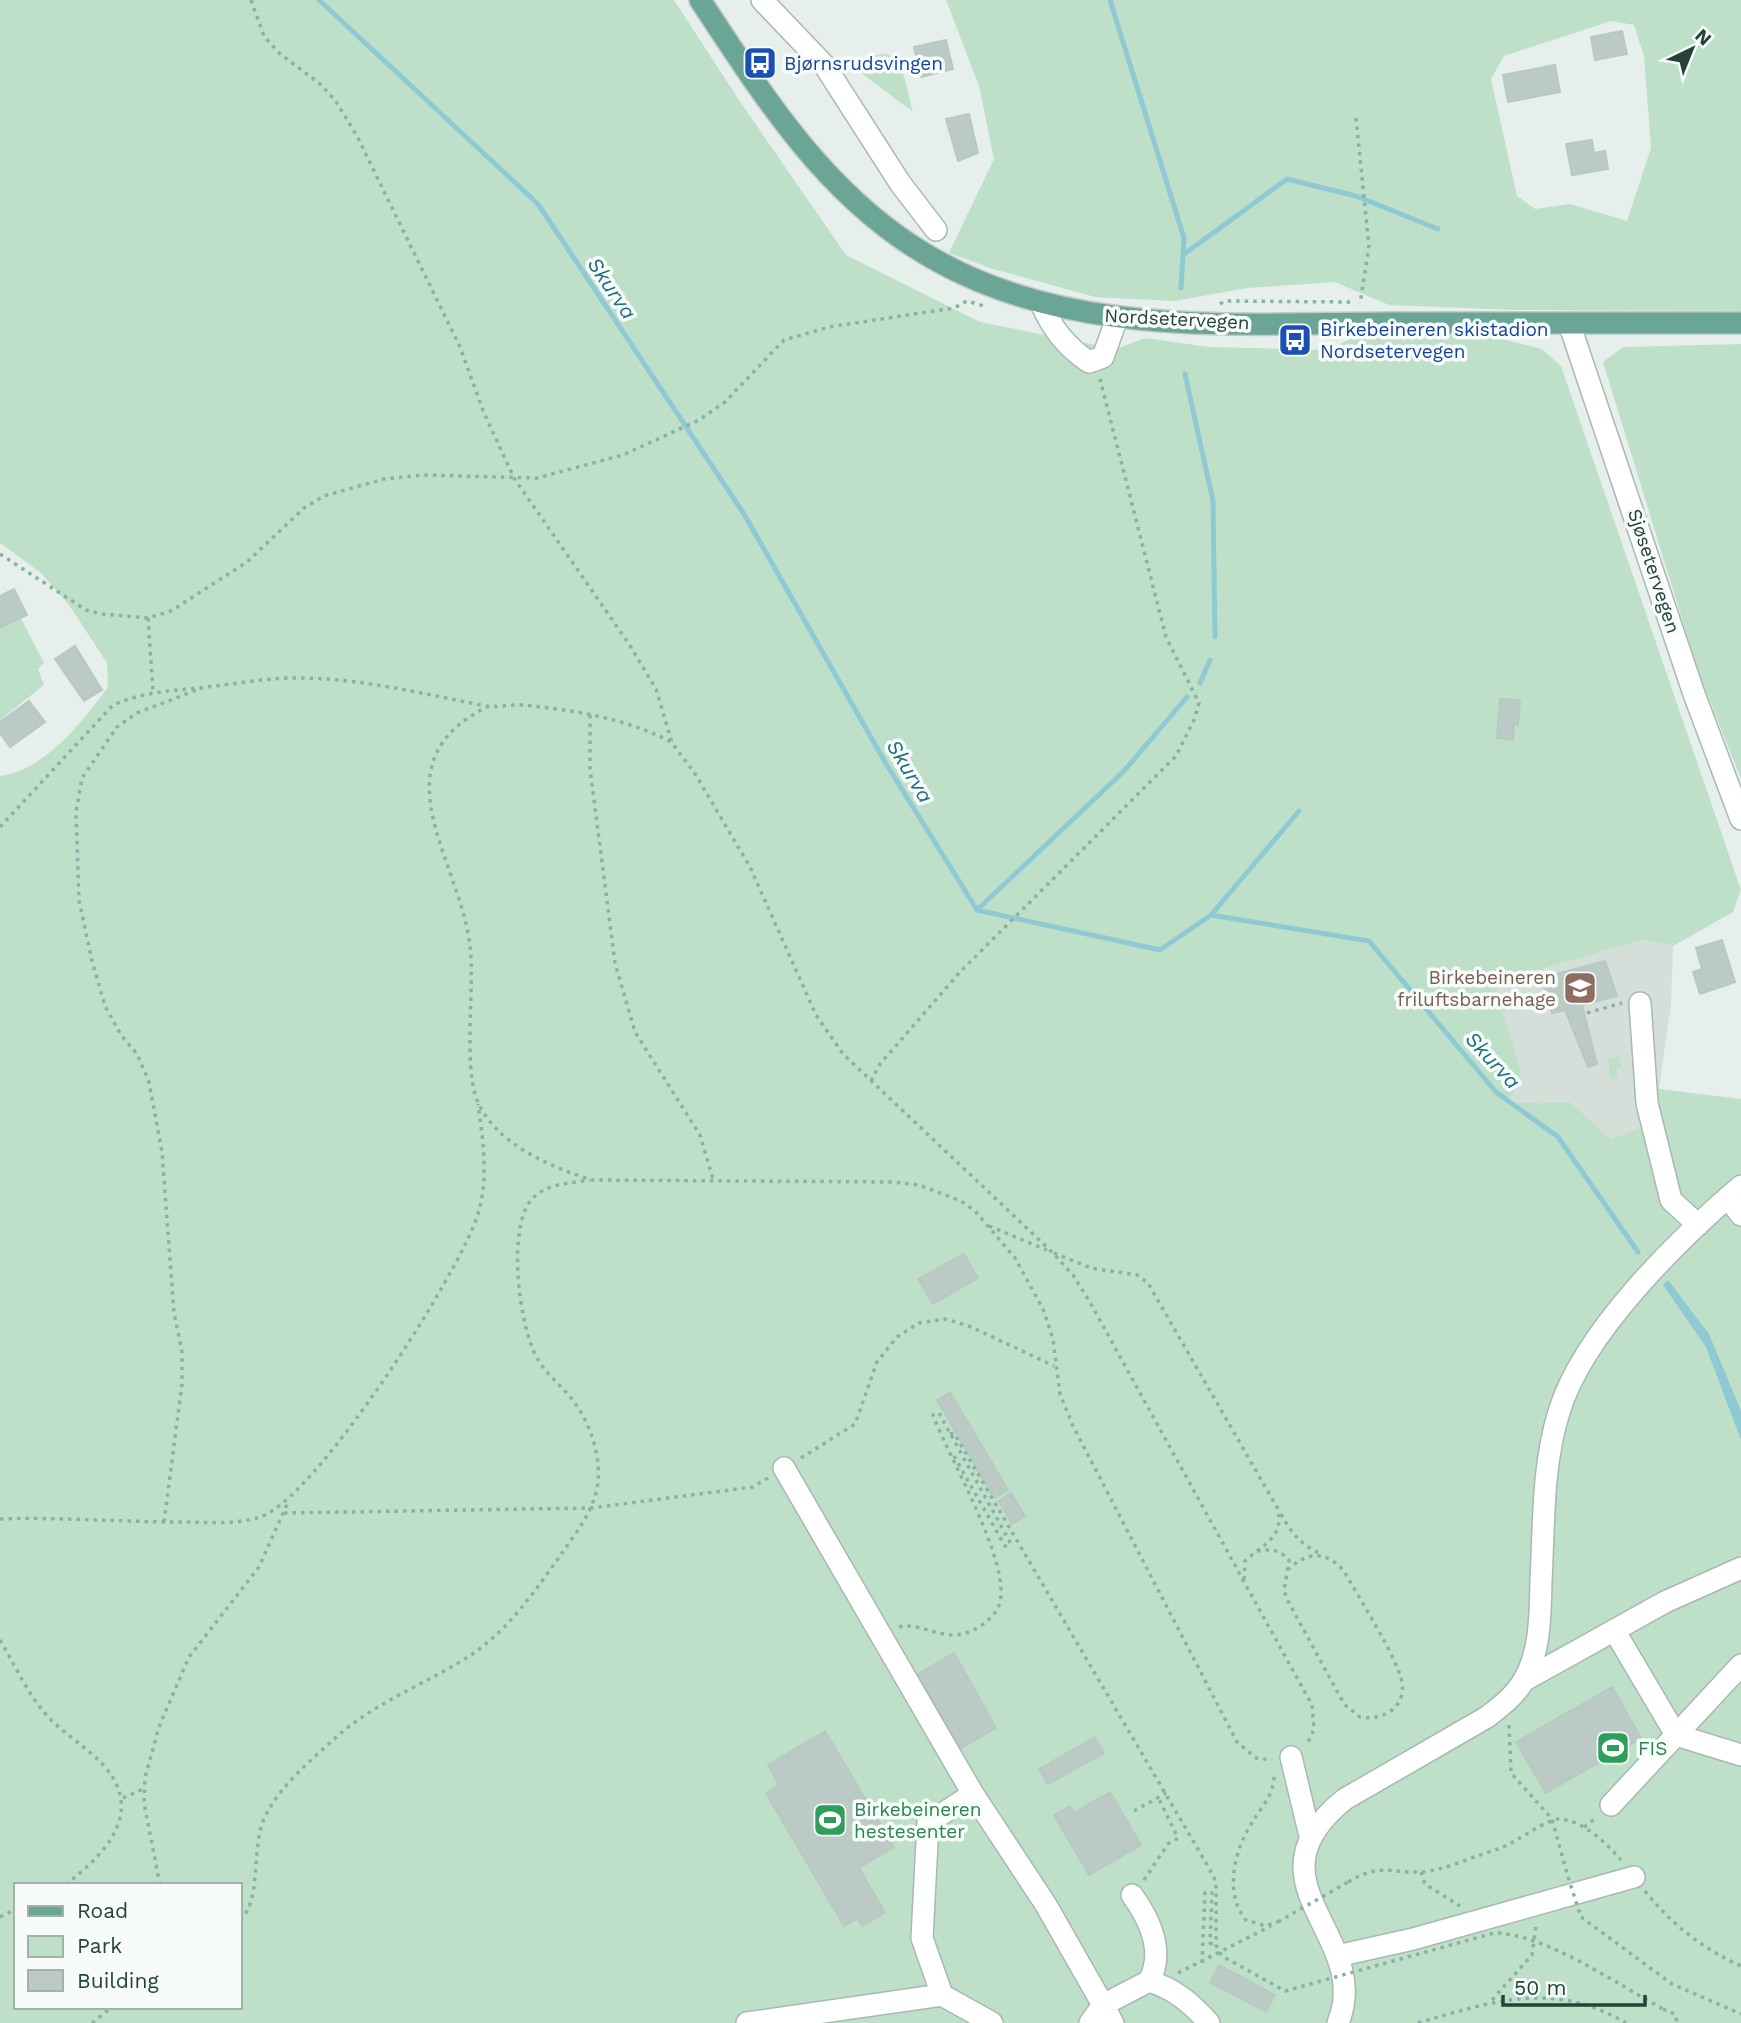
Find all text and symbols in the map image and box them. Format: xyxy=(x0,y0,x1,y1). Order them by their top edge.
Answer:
north arrow xyxy=(1657,14,1727,84)
text: N xyxy=(1690,24,1716,50)
bus stop icon: Bjørnsrudsvingen xyxy=(741,44,779,82)
place label: Bjørnsrudsvingen xyxy=(784,52,943,75)
water label: Skurva xyxy=(582,252,642,324)
street label: Nordsetervegen xyxy=(1104,304,1250,334)
place label: Birkebeineren skistadion Nordsetervegen xyxy=(1320,318,1549,363)
bus stop icon: Birkebeineren skistadion Nordsetervegen xyxy=(1276,321,1314,359)
street label: Sjøsetervegen xyxy=(1623,506,1685,636)
water label: Skurva xyxy=(881,735,939,807)
place label: Birkebeineren friluftsbarnehage xyxy=(1397,966,1556,1011)
school or university icon: Birkebeineren friluftsbarnehage xyxy=(1561,969,1599,1007)
water label: Skurva xyxy=(1460,1026,1526,1094)
sports icon: FIS xyxy=(1594,1729,1632,1767)
place label: FIS xyxy=(1638,1737,1667,1760)
place label: Birkebeineren hestesenter xyxy=(854,1798,981,1843)
sports icon: Birkebeineren hestesenter xyxy=(811,1801,849,1839)
legend xyxy=(14,1883,242,2009)
text: Road xyxy=(77,1898,128,1923)
text: Park xyxy=(77,1933,122,1958)
scale bar xyxy=(1503,1964,1645,2008)
text: Building xyxy=(77,1968,159,1993)
text: 50 m xyxy=(1514,1975,1566,2000)

